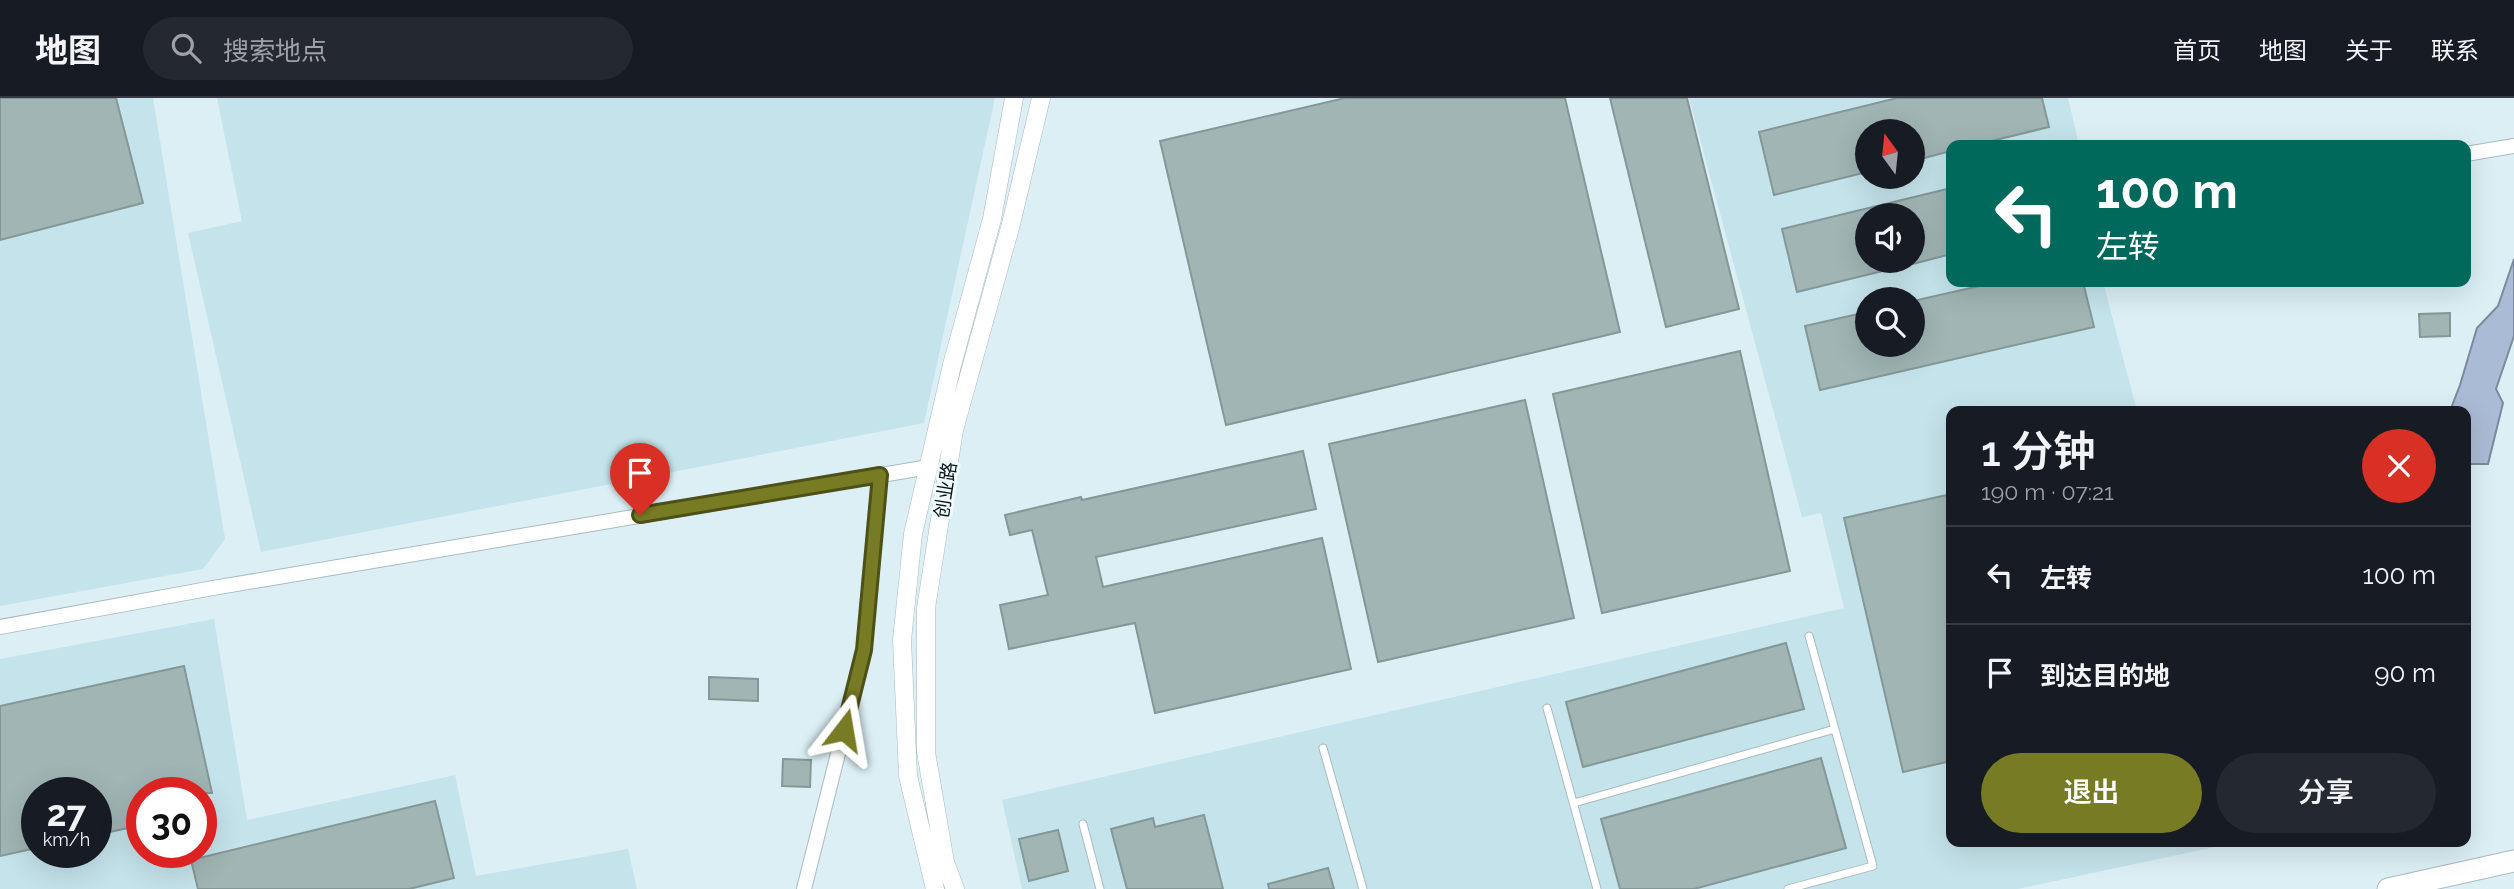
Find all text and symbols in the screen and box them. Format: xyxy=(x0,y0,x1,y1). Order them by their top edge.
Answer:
search box xyxy=(143,17,633,80)
icon: search xyxy=(167,29,205,67)
text: 地图 xyxy=(35,31,101,70)
text: 搜索地点 xyxy=(223,36,327,66)
text: 首页 xyxy=(2173,36,2221,65)
text: 地图 xyxy=(2259,36,2307,65)
text: 关于 xyxy=(2345,36,2393,65)
text: 联系 xyxy=(2431,36,2479,65)
north arrow xyxy=(1855,119,1925,189)
map controls xyxy=(1855,119,1925,357)
text: 100 m xyxy=(2096,162,2238,219)
icon: left xyxy=(1981,168,2072,259)
button: sound xyxy=(1855,203,1925,273)
text: 左转 xyxy=(2096,228,2160,265)
button: search xyxy=(1855,287,1925,357)
text: 1 分钟 xyxy=(1981,427,2095,476)
button: close xyxy=(2362,429,2436,503)
pin xyxy=(610,443,670,515)
icon: arrive xyxy=(621,454,659,492)
street label: 创业路 xyxy=(930,460,960,520)
text: 190 m · 07:21 xyxy=(1981,478,2114,505)
icon: left xyxy=(1981,556,2019,594)
text: 100 m xyxy=(2363,560,2436,590)
text: 左转 xyxy=(2040,563,2092,593)
icon: arrive xyxy=(1981,654,2019,692)
text: 90 m xyxy=(2374,658,2436,688)
text: 到达目的地 xyxy=(2040,661,2170,691)
position arrow xyxy=(807,693,881,767)
button: 退出 xyxy=(1981,753,2202,833)
button: 分享 xyxy=(2216,753,2436,833)
speed limit sign: 30 xyxy=(126,777,217,868)
text: 27 xyxy=(47,793,86,834)
text: km/h xyxy=(43,829,90,850)

